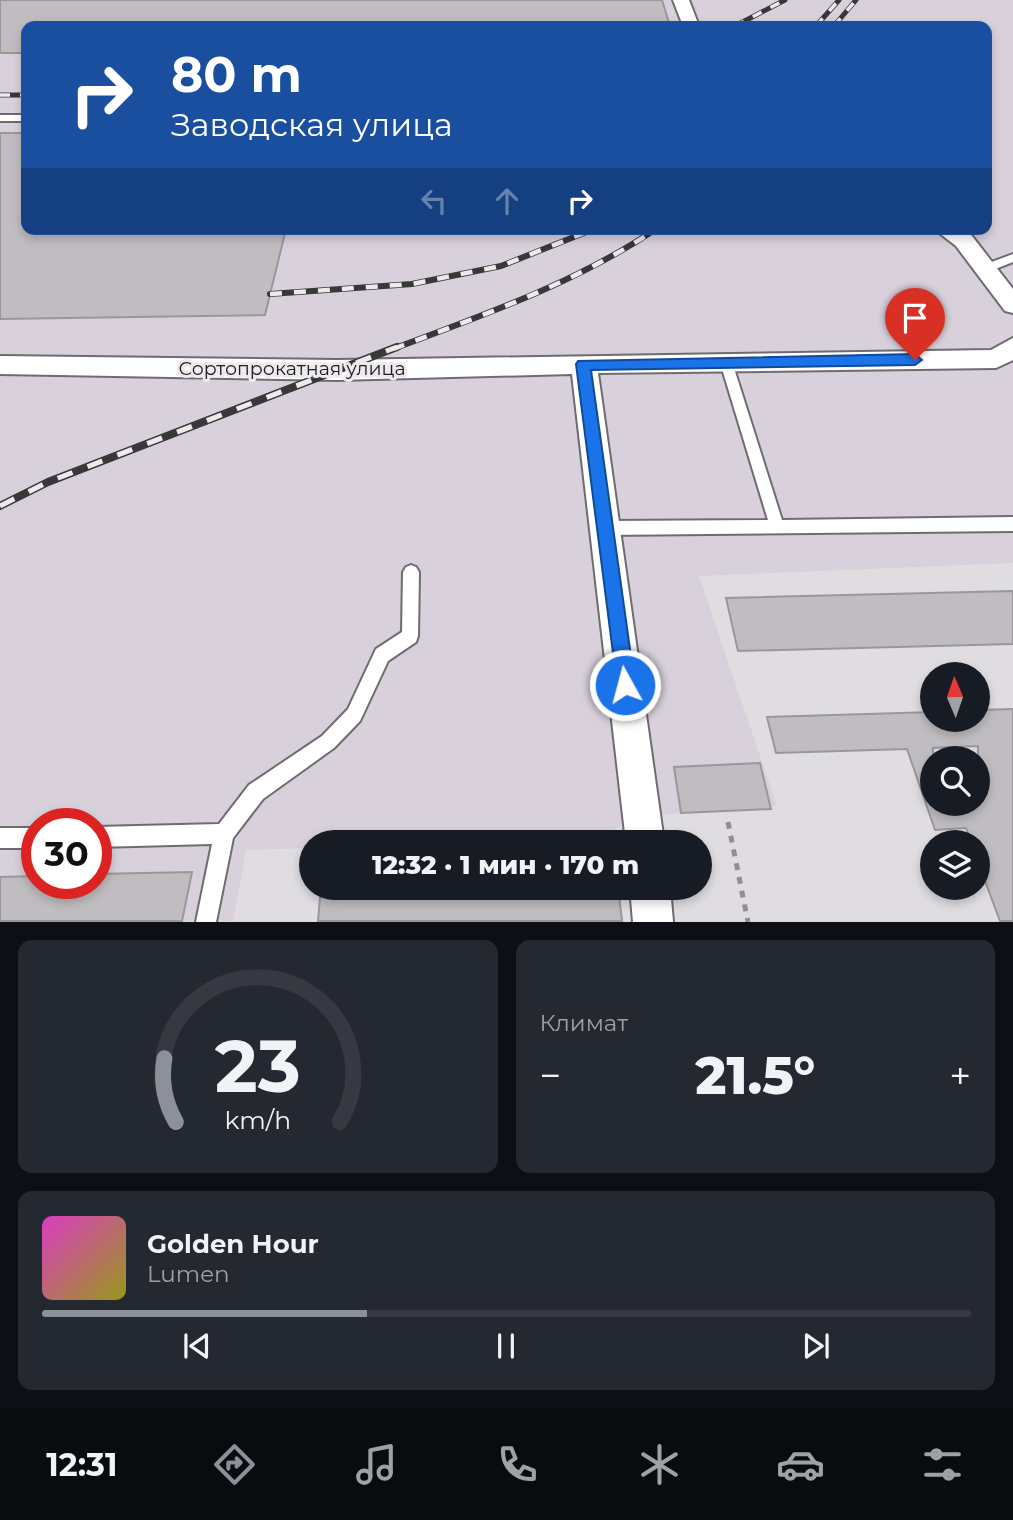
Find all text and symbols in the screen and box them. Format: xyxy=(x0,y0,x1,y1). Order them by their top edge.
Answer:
text: 80 m xyxy=(171,45,302,104)
icon: right xyxy=(56,49,147,140)
text: Заводская улица xyxy=(171,105,453,144)
icon: left xyxy=(415,182,453,220)
icon: ahead xyxy=(488,182,526,220)
icon: right xyxy=(561,182,599,220)
pin xyxy=(885,288,945,360)
icon: arrive xyxy=(896,299,934,337)
street label: Сортопрокатная улица xyxy=(178,357,406,380)
position arrow xyxy=(588,648,662,722)
north arrow xyxy=(920,662,990,732)
map controls xyxy=(920,662,990,900)
button: search xyxy=(920,746,990,816)
speed limit sign: 30 xyxy=(21,808,112,899)
button: layers xyxy=(920,830,990,900)
text: 12:32 · 1 мин · 170 m xyxy=(372,849,639,881)
text: Климат xyxy=(540,1009,628,1037)
text: 23 xyxy=(215,1023,301,1111)
text: 21.5° xyxy=(695,1044,815,1107)
text: − xyxy=(540,1052,561,1099)
text: + xyxy=(949,1052,971,1099)
text: km/h xyxy=(224,1105,291,1135)
text: Golden Hour xyxy=(147,1228,319,1260)
text: Lumen xyxy=(147,1260,230,1288)
icon: previous xyxy=(178,1327,216,1365)
icon: pause xyxy=(487,1327,525,1365)
icon: next xyxy=(797,1327,835,1365)
icon: directions xyxy=(210,1440,259,1489)
icon: music xyxy=(352,1440,401,1489)
icon: phone xyxy=(493,1440,542,1489)
icon: climate xyxy=(635,1440,684,1489)
icon: car xyxy=(776,1440,825,1489)
icon: filters xyxy=(918,1440,967,1489)
text: 12:31 xyxy=(46,1445,118,1484)

